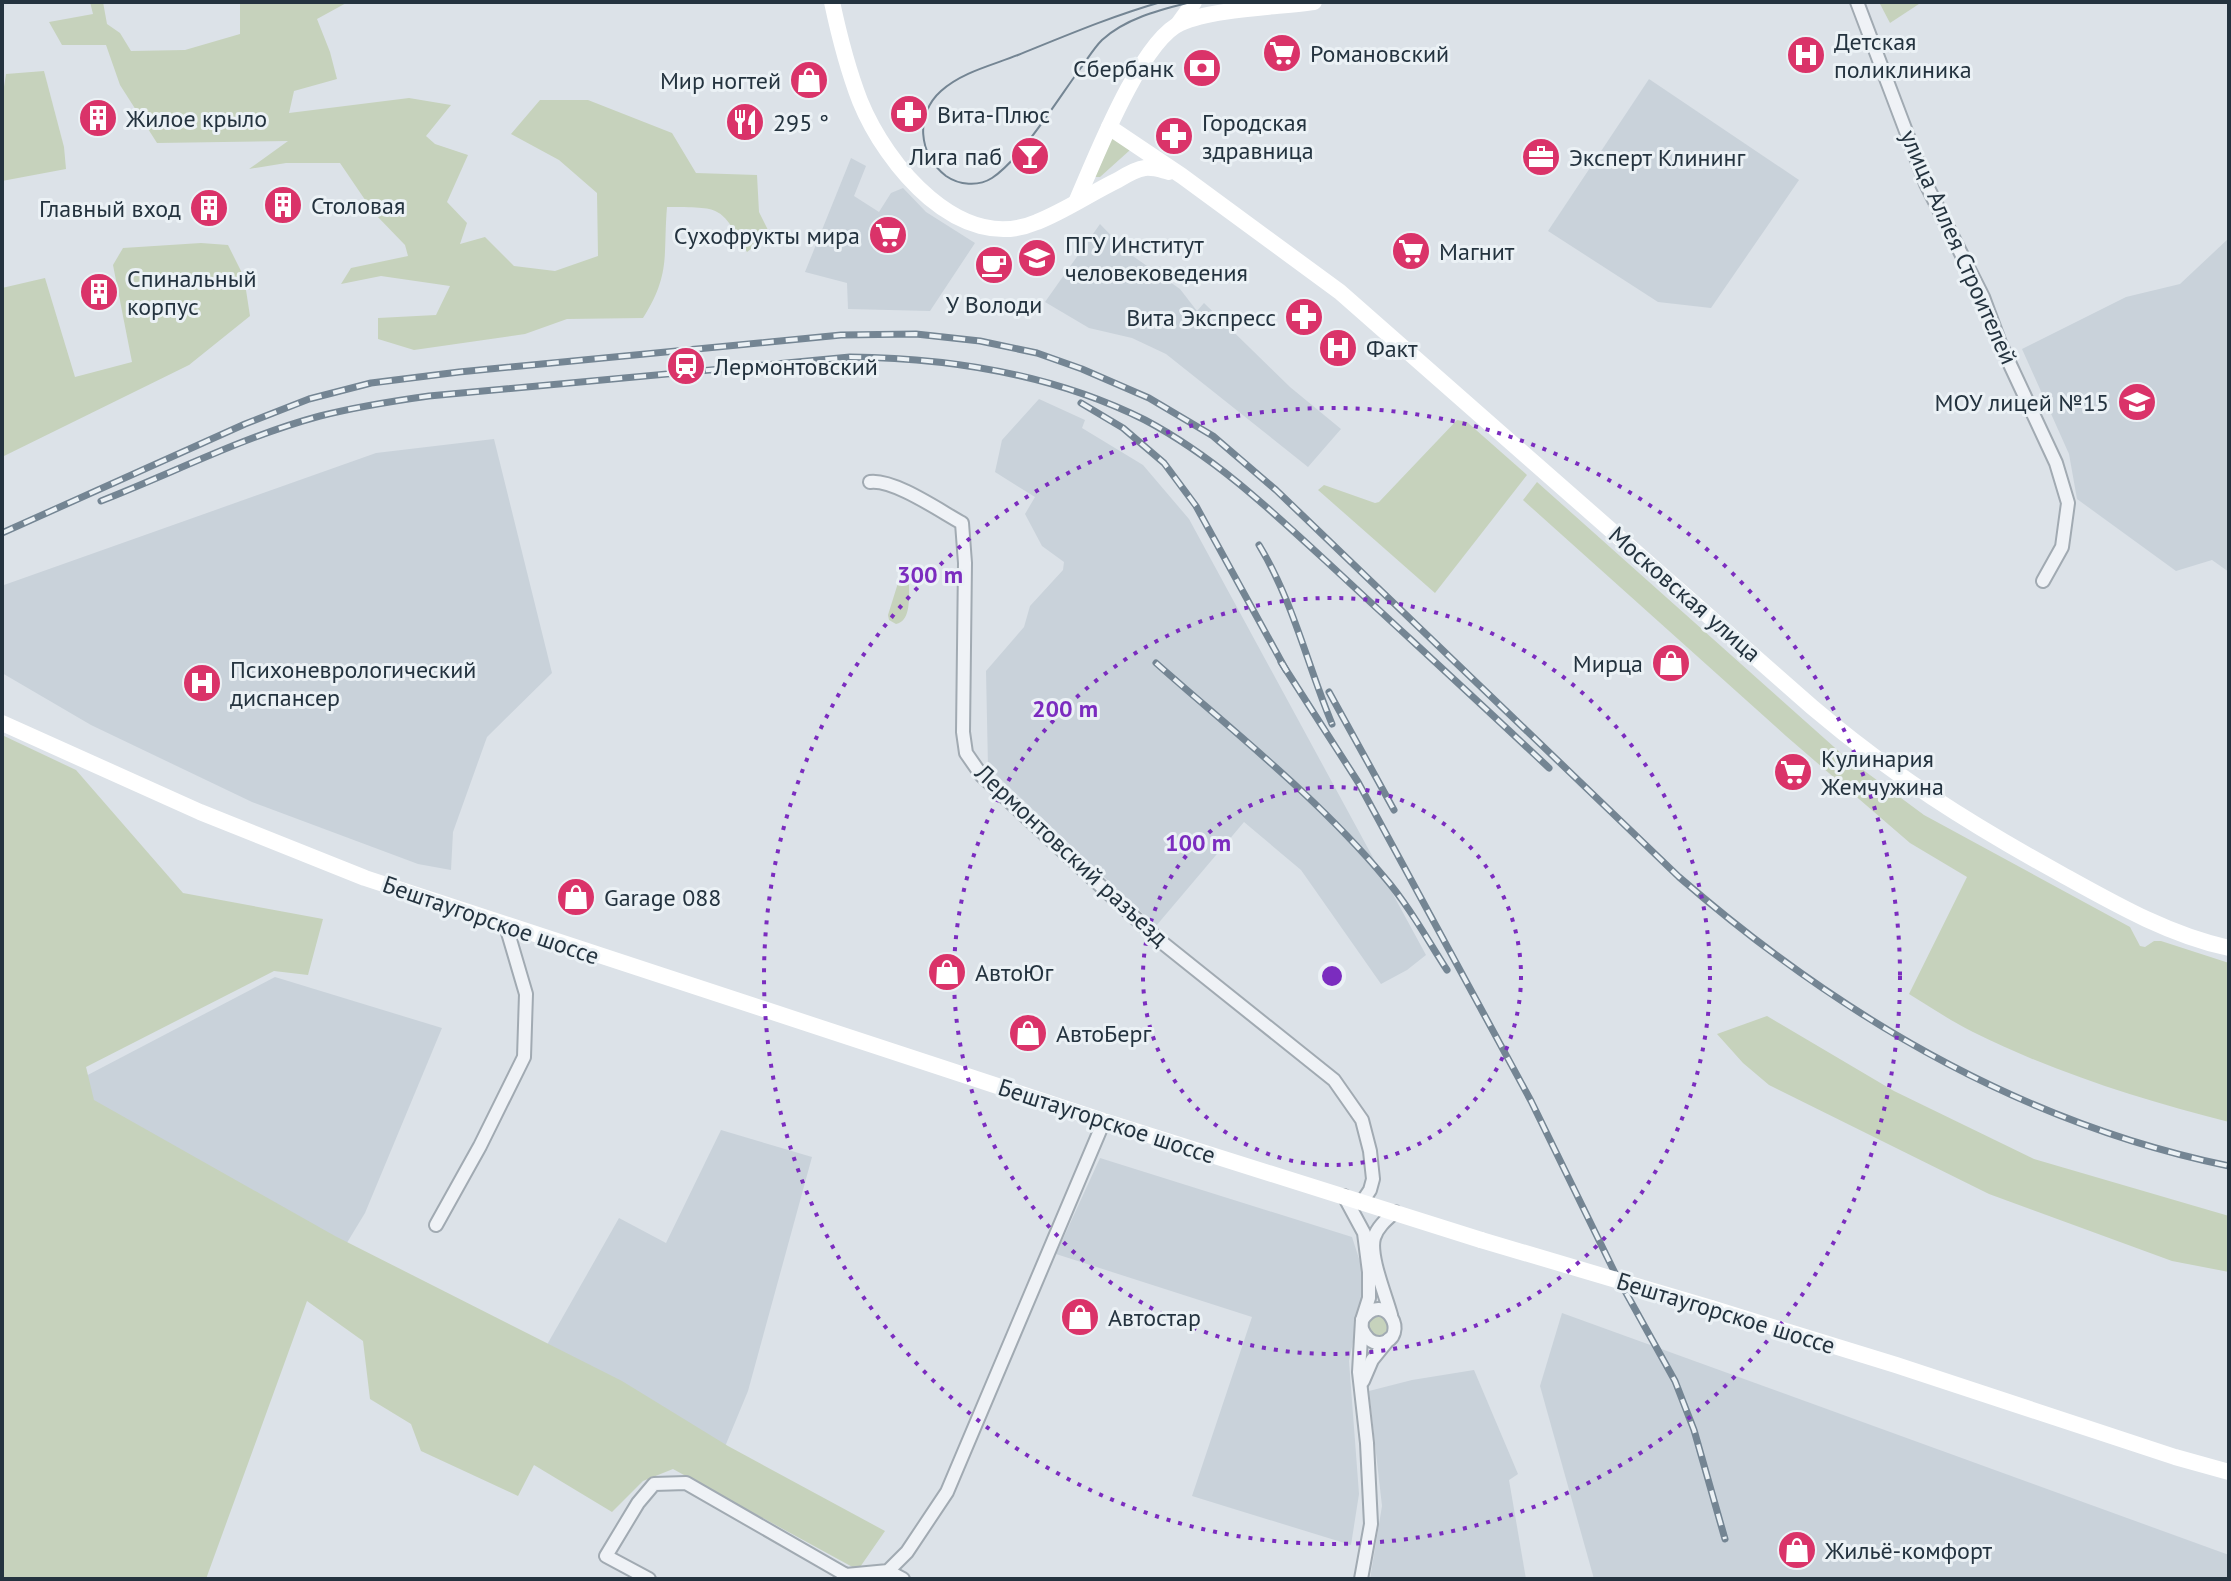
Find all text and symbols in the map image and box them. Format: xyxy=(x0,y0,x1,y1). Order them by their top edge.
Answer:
place label: Детская поликлиника xyxy=(1834,26,1972,85)
supermarket icon: Романовский xyxy=(1261,32,1303,74)
hospital icon: Детская поликлиника xyxy=(1785,34,1827,76)
place label: Романовский xyxy=(1310,38,1449,69)
bank icon: Сбербанк xyxy=(1181,47,1223,89)
place label: Сбербанк xyxy=(1073,53,1175,84)
shop icon: Мир ногтей xyxy=(788,59,830,101)
place label: Мир ногтей xyxy=(660,65,781,96)
pharmacy icon: Вита-Плюс xyxy=(888,93,930,135)
building icon: Жилое крыло xyxy=(77,97,119,139)
place label: Вита-Плюс xyxy=(937,99,1050,130)
restaurant icon: 295 ° xyxy=(724,101,766,143)
place label: Жилое крыло xyxy=(125,103,267,134)
place label: 295 ° xyxy=(773,107,829,138)
place label: Городская здравница xyxy=(1202,107,1314,166)
pharmacy icon: Городская здравница xyxy=(1153,115,1195,157)
street label: улица Аллея Строителей xyxy=(1893,125,2025,369)
bar icon: Лига паб xyxy=(1009,135,1051,177)
office icon: Эксперт Клининг xyxy=(1520,136,1562,178)
place label: Лига паб xyxy=(908,141,1002,172)
place label: Эксперт Клининг xyxy=(1569,142,1746,173)
building icon: Столовая xyxy=(262,184,304,226)
building icon: Главный вход xyxy=(188,187,230,229)
place label: Столовая xyxy=(311,190,405,221)
place label: Главный вход xyxy=(39,193,181,224)
supermarket icon: Сухофрукты мира xyxy=(867,214,909,256)
place label: Сухофрукты мира xyxy=(674,220,860,251)
place label: ПГУ Институт человековедения xyxy=(1065,229,1248,288)
supermarket icon: Магнит xyxy=(1390,230,1432,272)
place label: Магнит xyxy=(1439,236,1515,267)
school or university icon: ПГУ Институт человековедения xyxy=(1016,237,1058,279)
cafe icon: У Володи xyxy=(973,244,1015,286)
place label: Спинальный корпус xyxy=(127,263,257,322)
building icon: Спинальный корпус xyxy=(78,271,120,313)
place label: У Володи xyxy=(946,289,1042,320)
pharmacy icon: Вита Экспресс xyxy=(1283,296,1325,338)
place label: Вита Экспресс xyxy=(1126,302,1276,333)
hospital icon: Факт xyxy=(1317,327,1359,369)
place label: Факт xyxy=(1366,333,1418,364)
station icon: Лермонтовский xyxy=(665,345,707,387)
place label: Лермонтовский xyxy=(713,351,878,382)
school or university icon: МОУ лицей №15 xyxy=(2116,381,2158,423)
place label: МОУ лицей №15 xyxy=(1935,387,2109,418)
street label: Московская улица xyxy=(1602,519,1768,669)
text: 300 m xyxy=(897,559,963,590)
shop icon: Мирца xyxy=(1650,642,1692,684)
place label: Мирца xyxy=(1573,648,1643,679)
place label: Психоневрологический диспансер xyxy=(230,654,476,713)
hospital icon: Психоневрологический диспансер xyxy=(181,662,223,704)
text: 200 m xyxy=(1032,693,1098,724)
place label: Кулинария Жемчужина xyxy=(1820,743,1944,802)
supermarket icon: Кулинария Жемчужина xyxy=(1772,751,1814,793)
street label: Лермонтовский разъезд xyxy=(968,757,1175,953)
text: 100 m xyxy=(1165,827,1231,858)
street label: Бештаугорское шоссе xyxy=(379,868,603,972)
shop icon: Garage 088 xyxy=(555,876,597,918)
place label: Garage 088 xyxy=(604,882,721,913)
shop icon: АвтоЮг xyxy=(926,951,968,993)
place label: АвтоЮг xyxy=(975,957,1053,988)
centre of rings xyxy=(1318,962,1346,990)
shop icon: АвтоБерг xyxy=(1007,1012,1049,1054)
place label: АвтоБерг xyxy=(1056,1018,1151,1049)
street label: Бештаугорское шоссе xyxy=(994,1071,1220,1171)
street label: Бештаугорское шоссе xyxy=(1613,1265,1839,1361)
shop icon: Автостар xyxy=(1059,1296,1101,1338)
place label: Автостар xyxy=(1108,1302,1201,1333)
shop icon: Жильё-комфорт xyxy=(1776,1529,1818,1571)
place label: Жильё-комфорт xyxy=(1824,1535,1993,1566)

